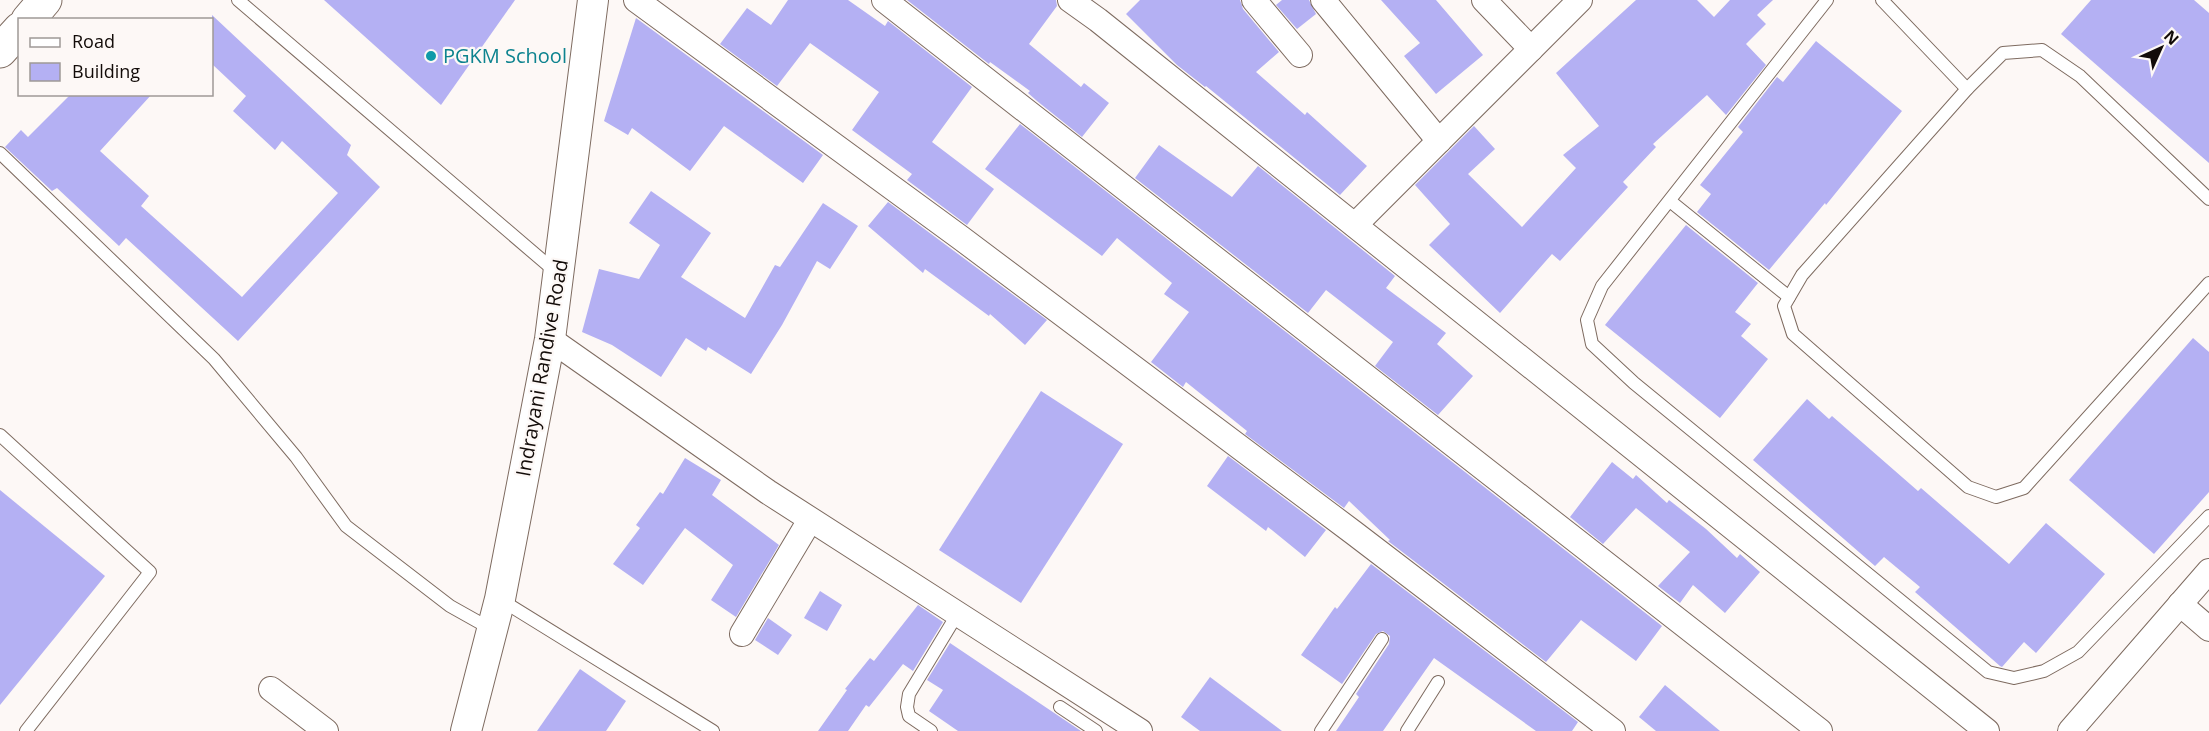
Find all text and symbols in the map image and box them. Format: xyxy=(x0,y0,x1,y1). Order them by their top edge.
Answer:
legend xyxy=(18,18,213,96)
north arrow xyxy=(2131,18,2191,78)
text: N xyxy=(2159,25,2184,50)
text: Road xyxy=(72,29,115,53)
place label: PGKM School xyxy=(443,42,567,69)
marker: PGKM School xyxy=(424,49,438,63)
text: Building xyxy=(72,59,140,83)
street label: Indrayani Randive Road xyxy=(509,257,574,479)

